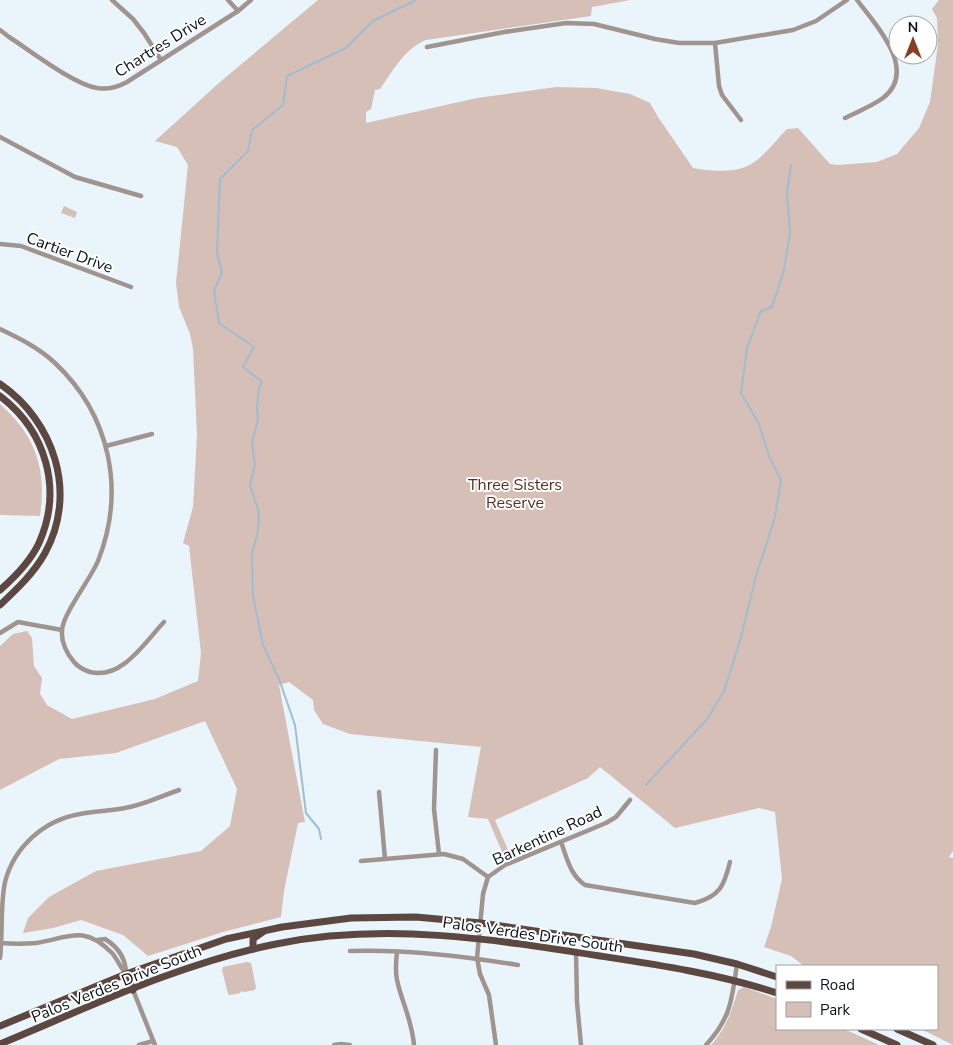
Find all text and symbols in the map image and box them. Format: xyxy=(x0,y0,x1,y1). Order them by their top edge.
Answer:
street label: Chartres Drive xyxy=(111,9,210,83)
north arrow xyxy=(888,15,938,65)
text: N xyxy=(908,18,918,37)
street label: Cartier Drive xyxy=(23,227,116,279)
park label: Three Sisters Reserve xyxy=(468,474,562,514)
street label: Barkentine Road xyxy=(489,801,606,871)
street label: Palos Verdes Drive South xyxy=(441,911,624,959)
street label: Palos Verdes Drive South xyxy=(28,940,205,1028)
legend xyxy=(776,965,938,1030)
text: Road xyxy=(820,975,855,995)
text: Park xyxy=(820,1000,850,1020)

